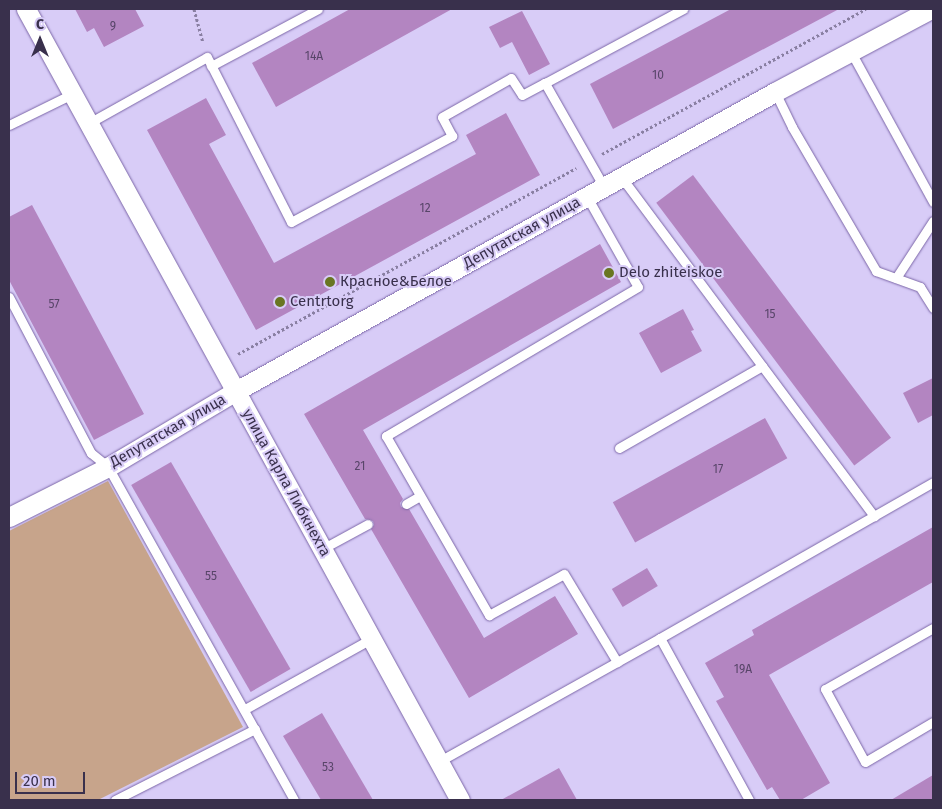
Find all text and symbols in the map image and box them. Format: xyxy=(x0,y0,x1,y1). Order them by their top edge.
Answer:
north arrow xyxy=(15,15,65,65)
text: С xyxy=(36,16,44,33)
house number: 9 xyxy=(110,20,116,34)
house number: 14А xyxy=(305,50,323,64)
house number: 10 xyxy=(652,69,664,83)
street label: Депутатская улица xyxy=(460,193,584,273)
house number: 12 xyxy=(419,202,431,216)
place label: Delo zhiteiskoe xyxy=(619,264,723,282)
marker: Delo zhiteiskoe xyxy=(603,267,615,279)
place label: Красное&Белое xyxy=(340,273,452,291)
marker: Красное&Белое xyxy=(324,276,336,288)
place label: Centrtorg xyxy=(290,293,354,311)
marker: Centrtorg xyxy=(274,296,286,308)
house number: 57 xyxy=(48,298,60,312)
house number: 15 xyxy=(764,308,776,322)
street label: Депутатская улица xyxy=(107,390,229,472)
street label: улица Карла Либкнехта xyxy=(238,406,334,560)
house number: 21 xyxy=(355,460,365,474)
house number: 17 xyxy=(713,463,723,477)
house number: 55 xyxy=(205,570,217,584)
house number: 19А xyxy=(734,663,752,677)
house number: 53 xyxy=(322,761,334,775)
scale bar xyxy=(18,762,88,794)
text: 20 m xyxy=(23,772,56,790)

